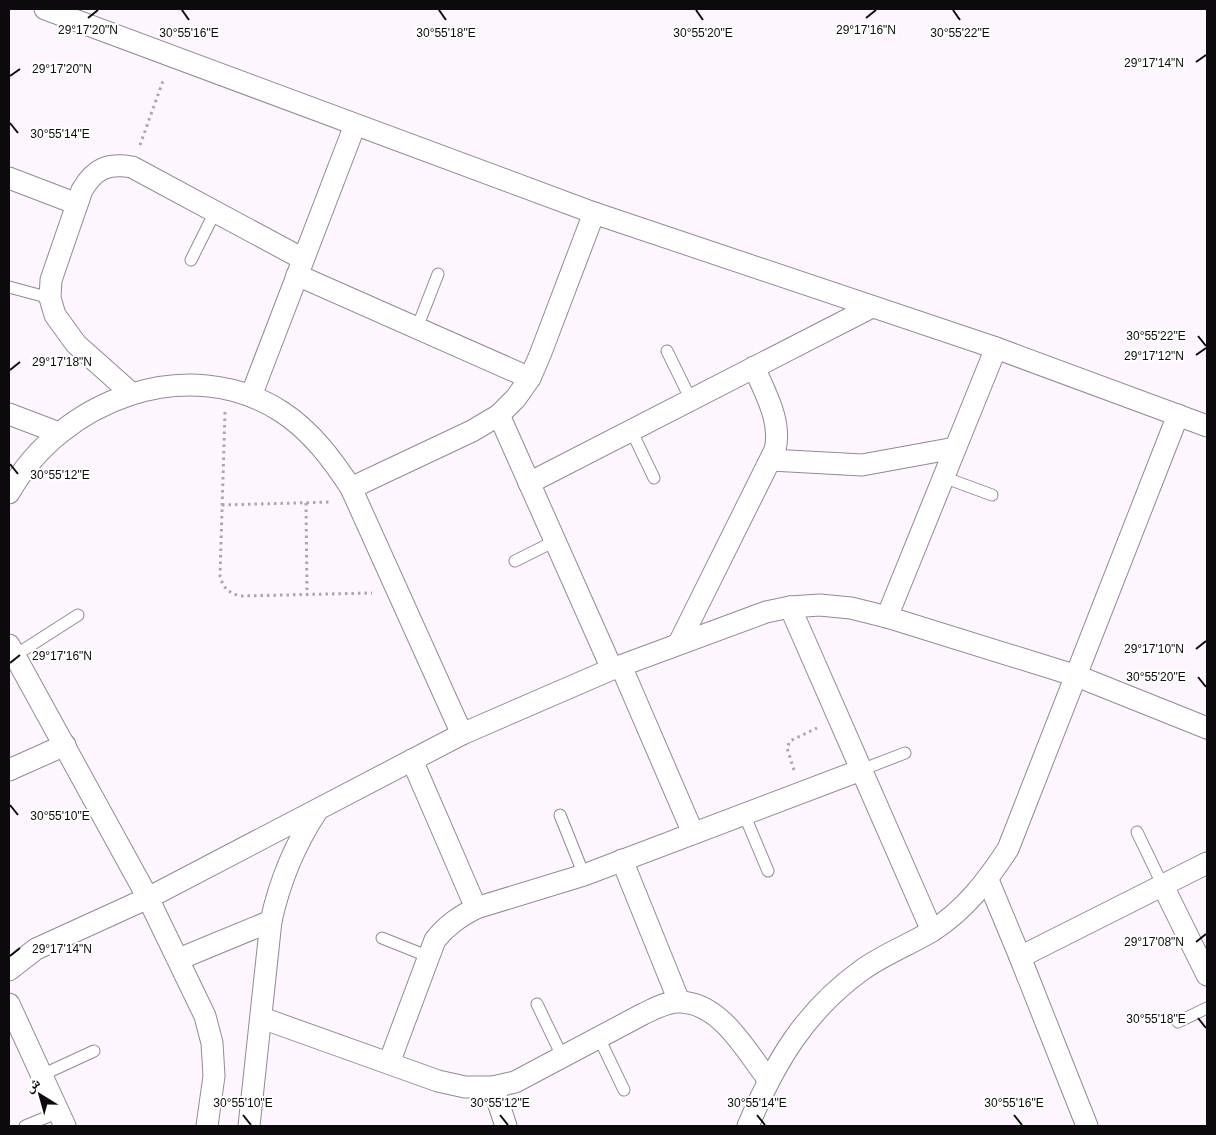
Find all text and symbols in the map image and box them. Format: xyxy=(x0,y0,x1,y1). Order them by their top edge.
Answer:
text: 29°17'20"N xyxy=(58,23,118,37)
text: 29°17'16"N xyxy=(836,23,896,37)
text: 30°55'16"E xyxy=(159,26,219,40)
text: 30°55'18"E xyxy=(416,26,476,40)
text: 30°55'20"E xyxy=(673,26,733,40)
text: 30°55'22"E xyxy=(930,26,990,40)
text: 29°17'14"N xyxy=(1124,56,1184,70)
text: 29°17'20"N xyxy=(32,62,92,76)
text: 30°55'14"E xyxy=(30,127,90,141)
text: 30°55'22"E xyxy=(1126,329,1186,343)
text: 29°17'12"N xyxy=(1124,349,1184,363)
text: 29°17'18"N xyxy=(32,355,92,369)
text: 30°55'12"E xyxy=(30,468,90,482)
text: 29°17'10"N xyxy=(1124,642,1184,656)
text: 29°17'16"N xyxy=(32,649,92,663)
text: 30°55'20"E xyxy=(1126,670,1186,684)
text: 30°55'10"E xyxy=(30,809,90,823)
text: 29°17'08"N xyxy=(1124,935,1184,949)
text: 29°17'14"N xyxy=(32,942,92,956)
text: 30°55'18"E xyxy=(1126,1012,1186,1026)
north arrow xyxy=(15,1070,65,1120)
text: ش xyxy=(21,1074,44,1096)
text: 30°55'10"E xyxy=(213,1096,273,1110)
text: 30°55'12"E xyxy=(470,1096,530,1110)
text: 30°55'14"E xyxy=(727,1096,787,1110)
text: 30°55'16"E xyxy=(984,1096,1044,1110)

